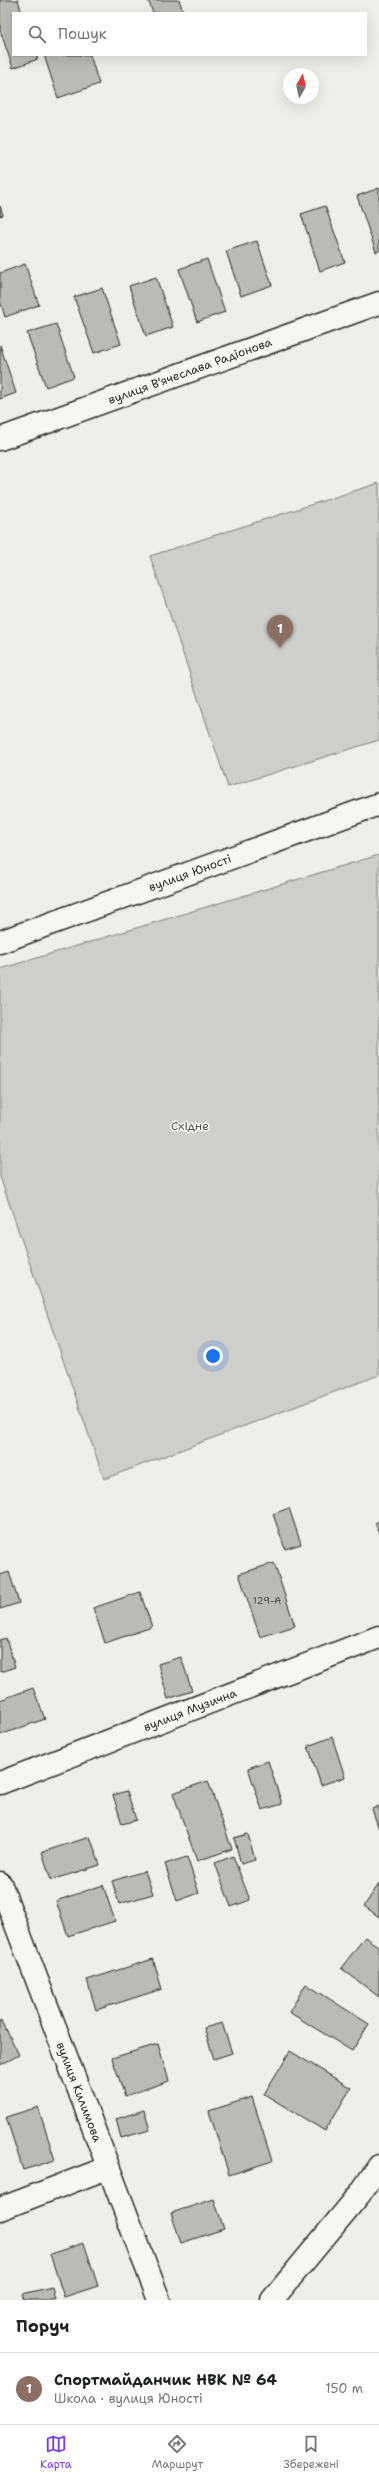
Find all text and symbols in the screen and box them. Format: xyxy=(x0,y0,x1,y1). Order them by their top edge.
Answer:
search box xyxy=(12,12,367,56)
icon: search xyxy=(26,23,48,45)
text: Пошук xyxy=(58,24,107,44)
north arrow xyxy=(283,68,319,104)
street label: вулиця В'ячеслава Радіонова xyxy=(106,334,274,408)
pin: 1 xyxy=(267,615,293,648)
street label: вулиця Юності xyxy=(147,851,233,895)
park label: Східне xyxy=(171,1118,209,1134)
your location xyxy=(203,1346,223,1366)
house number: 129-А xyxy=(253,1594,281,1607)
street label: вулиця Музична xyxy=(141,1685,239,1735)
street label: вулиця Килимова xyxy=(53,2040,106,2145)
text: Поруч xyxy=(16,2315,69,2337)
text: Спортмайданчик НВК № 64 xyxy=(54,2370,277,2390)
text: 1 xyxy=(26,2380,32,2397)
text: 150 m xyxy=(325,2380,363,2397)
text: Школа · вулиця Юності xyxy=(54,2390,203,2407)
tab: Карта xyxy=(40,2433,72,2472)
tab: Маршрут xyxy=(152,2433,203,2472)
tab: Збережені xyxy=(283,2433,339,2472)

